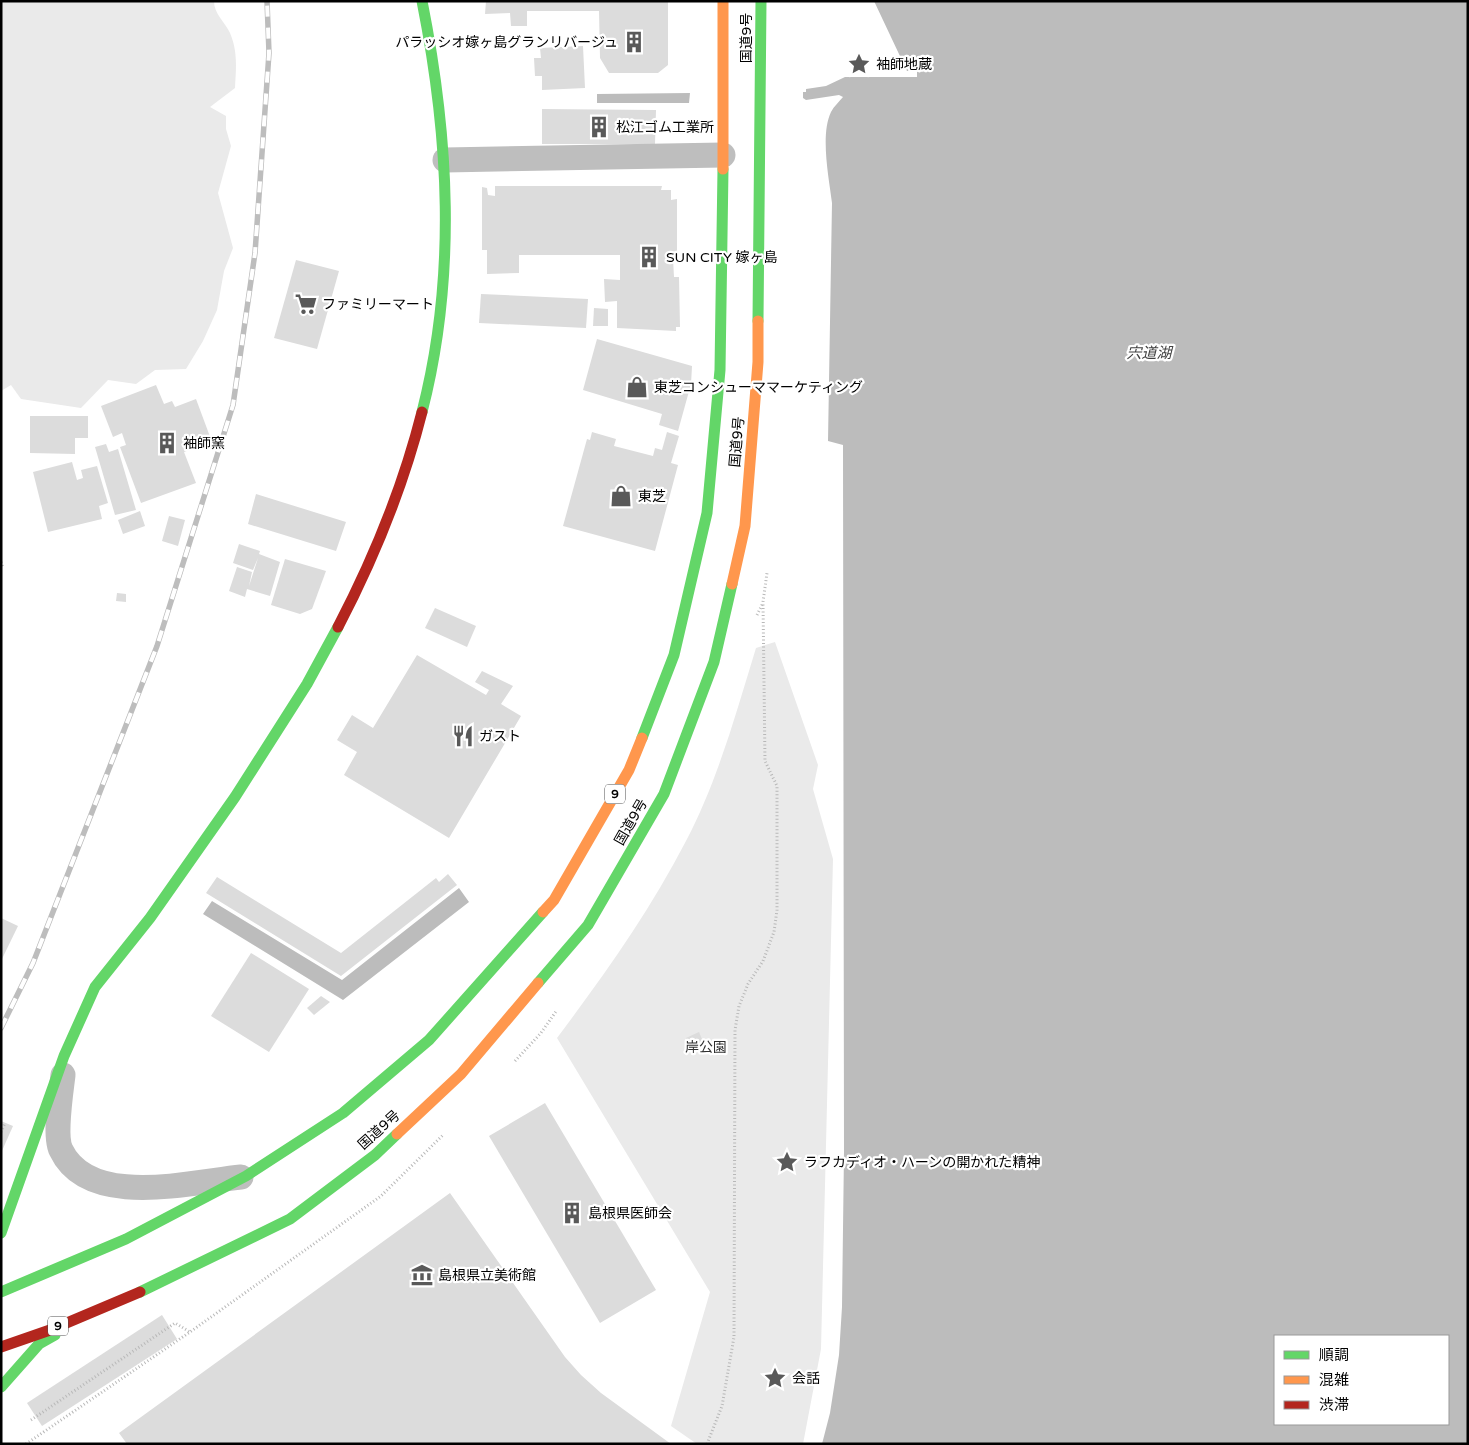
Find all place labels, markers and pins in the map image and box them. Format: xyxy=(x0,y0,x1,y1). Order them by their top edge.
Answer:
building icon: パラッシオ嫁ヶ島グランリバージュ xyxy=(621,29,647,55)
place label: パラッシオ嫁ヶ島グランリバージュ xyxy=(395,34,618,51)
place icon: 袖師地蔵 xyxy=(846,51,872,77)
place label: 袖師地蔵 xyxy=(876,56,932,73)
building icon: 松江ゴム工業所 xyxy=(586,114,612,140)
place label: 松江ゴム工業所 xyxy=(616,119,714,136)
building icon: SUN CITY 嫁ヶ島 xyxy=(636,244,662,270)
place label: SUN CITY 嫁ヶ島 xyxy=(666,249,778,266)
supermarket icon: ファミリーマート xyxy=(293,291,319,317)
place label: ファミリーマート xyxy=(322,296,434,313)
shop icon: 東芝コンシューママーケティング xyxy=(624,374,650,400)
place label: 東芝コンシューママーケティング xyxy=(654,379,863,396)
building icon: 袖師窯 xyxy=(154,430,180,456)
place label: 袖師窯 xyxy=(183,435,225,452)
shop icon: 東芝 xyxy=(608,483,634,509)
place label: 東芝 xyxy=(638,488,666,505)
restaurant icon: ガスト xyxy=(450,723,476,749)
place label: ガスト xyxy=(479,728,521,745)
place icon: ラフカディオ・ハーンの開かれた精神 xyxy=(774,1149,800,1175)
place label: ラフカディオ・ハーンの開かれた精神 xyxy=(804,1154,1040,1171)
building icon: 島根県医師会 xyxy=(559,1200,585,1226)
place label: 島根県医師会 xyxy=(588,1205,672,1222)
museum icon: 島根県立美術館 xyxy=(409,1262,435,1288)
place label: 島根県立美術館 xyxy=(438,1267,536,1284)
place icon: 会話 xyxy=(762,1365,788,1391)
place label: 会話 xyxy=(792,1370,820,1387)

